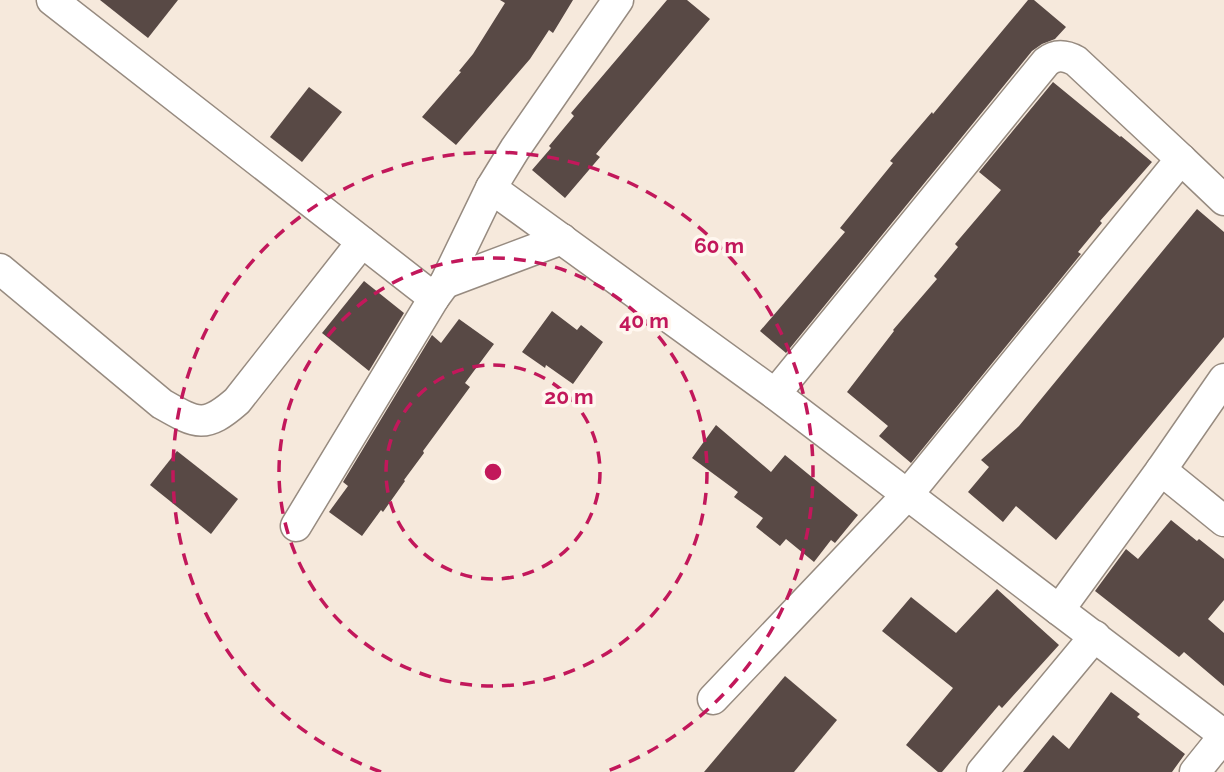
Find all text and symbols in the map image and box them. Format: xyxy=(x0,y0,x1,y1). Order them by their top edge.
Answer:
text: 60 m xyxy=(694,233,744,258)
text: 40 m xyxy=(619,308,669,333)
text: 20 m xyxy=(544,384,594,409)
centre of rings xyxy=(481,460,505,484)

